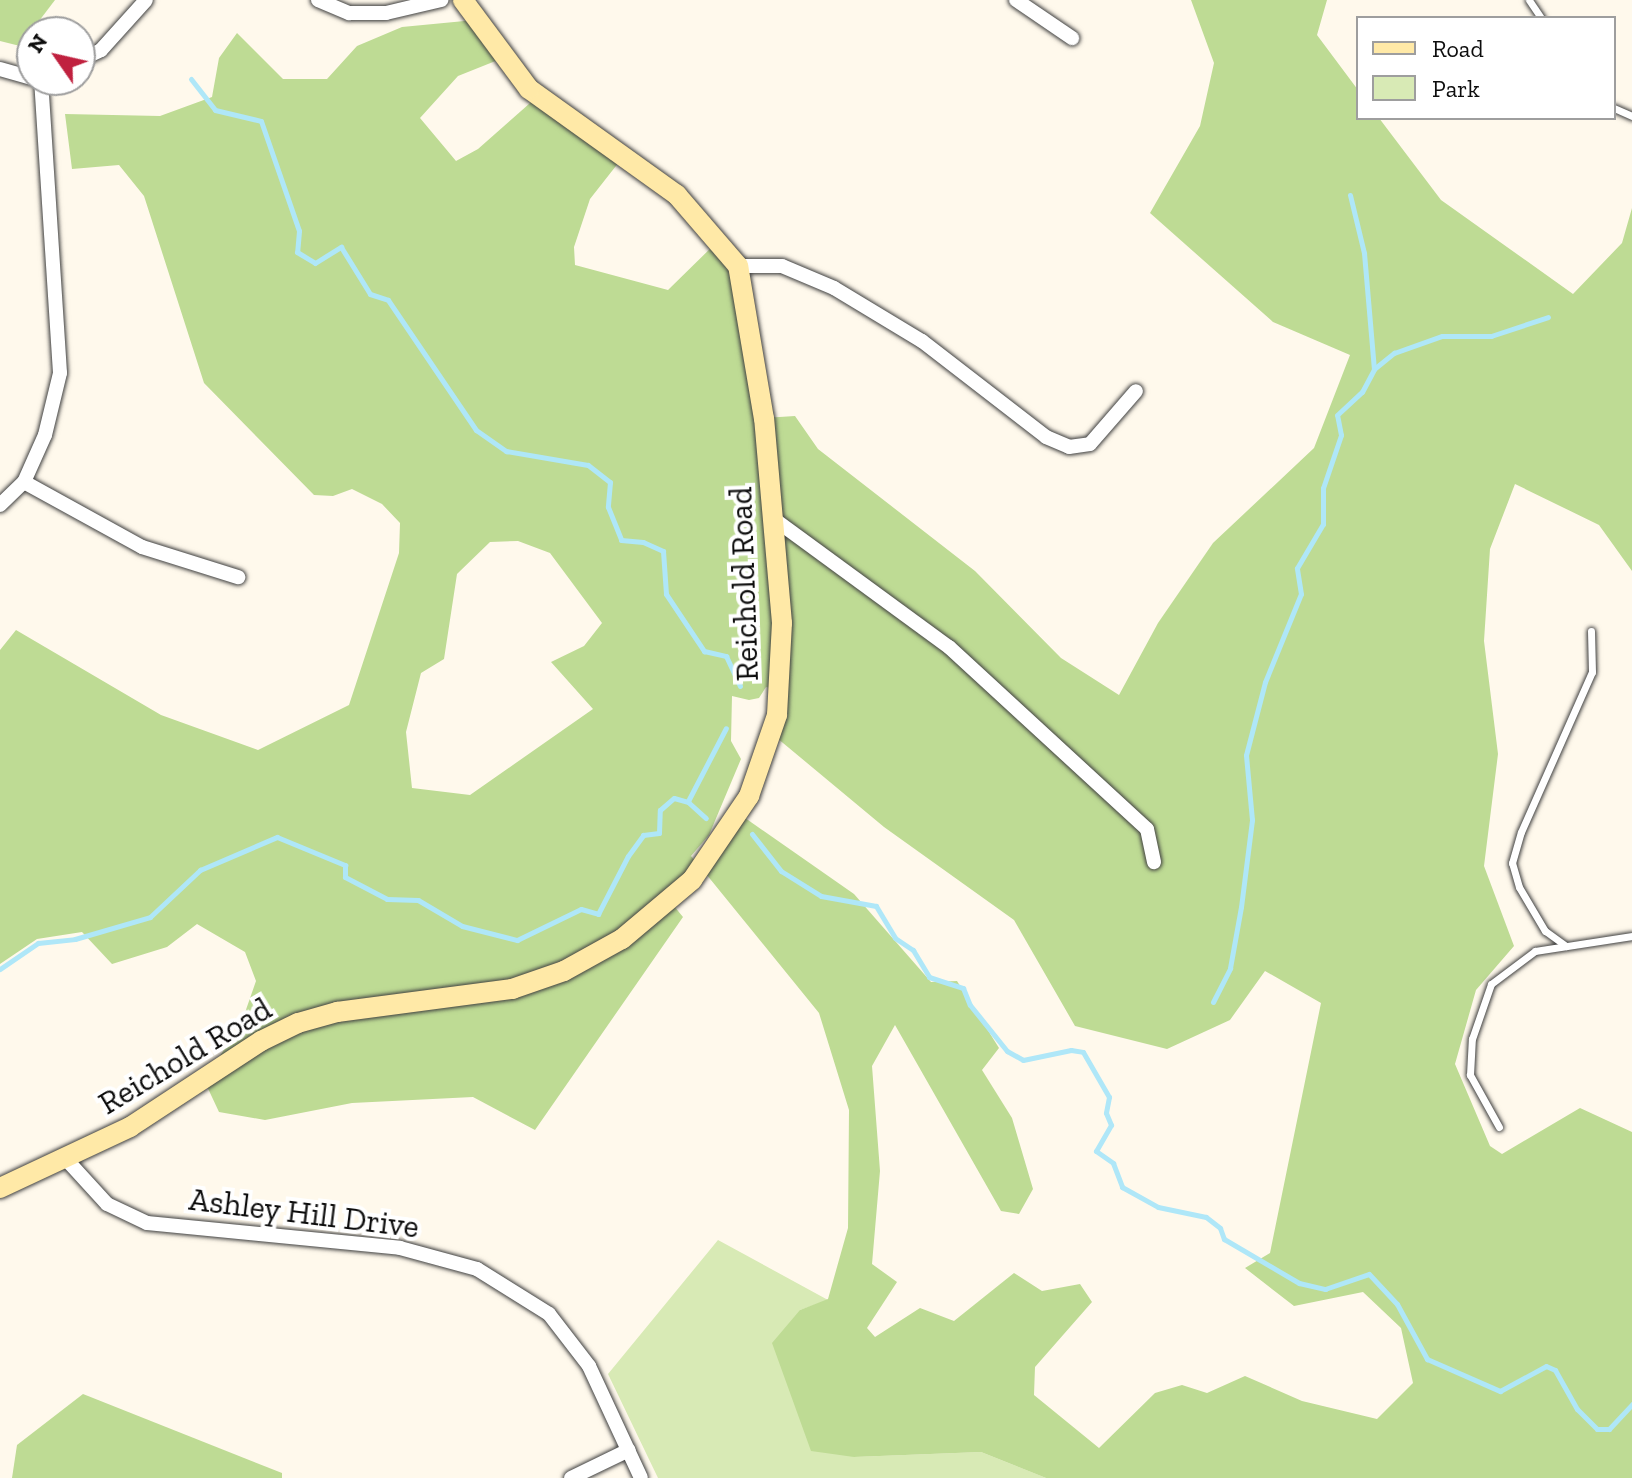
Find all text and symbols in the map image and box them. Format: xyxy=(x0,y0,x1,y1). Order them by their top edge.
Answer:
north arrow xyxy=(16,16,96,96)
legend xyxy=(1356,16,1616,120)
text: N xyxy=(21,29,53,58)
text: Road xyxy=(1432,34,1484,63)
text: Park xyxy=(1432,74,1480,103)
street label: Reichold Road xyxy=(721,486,767,682)
street label: Reichold Road xyxy=(92,989,278,1123)
street label: Ashley Hill Drive xyxy=(187,1180,421,1246)

